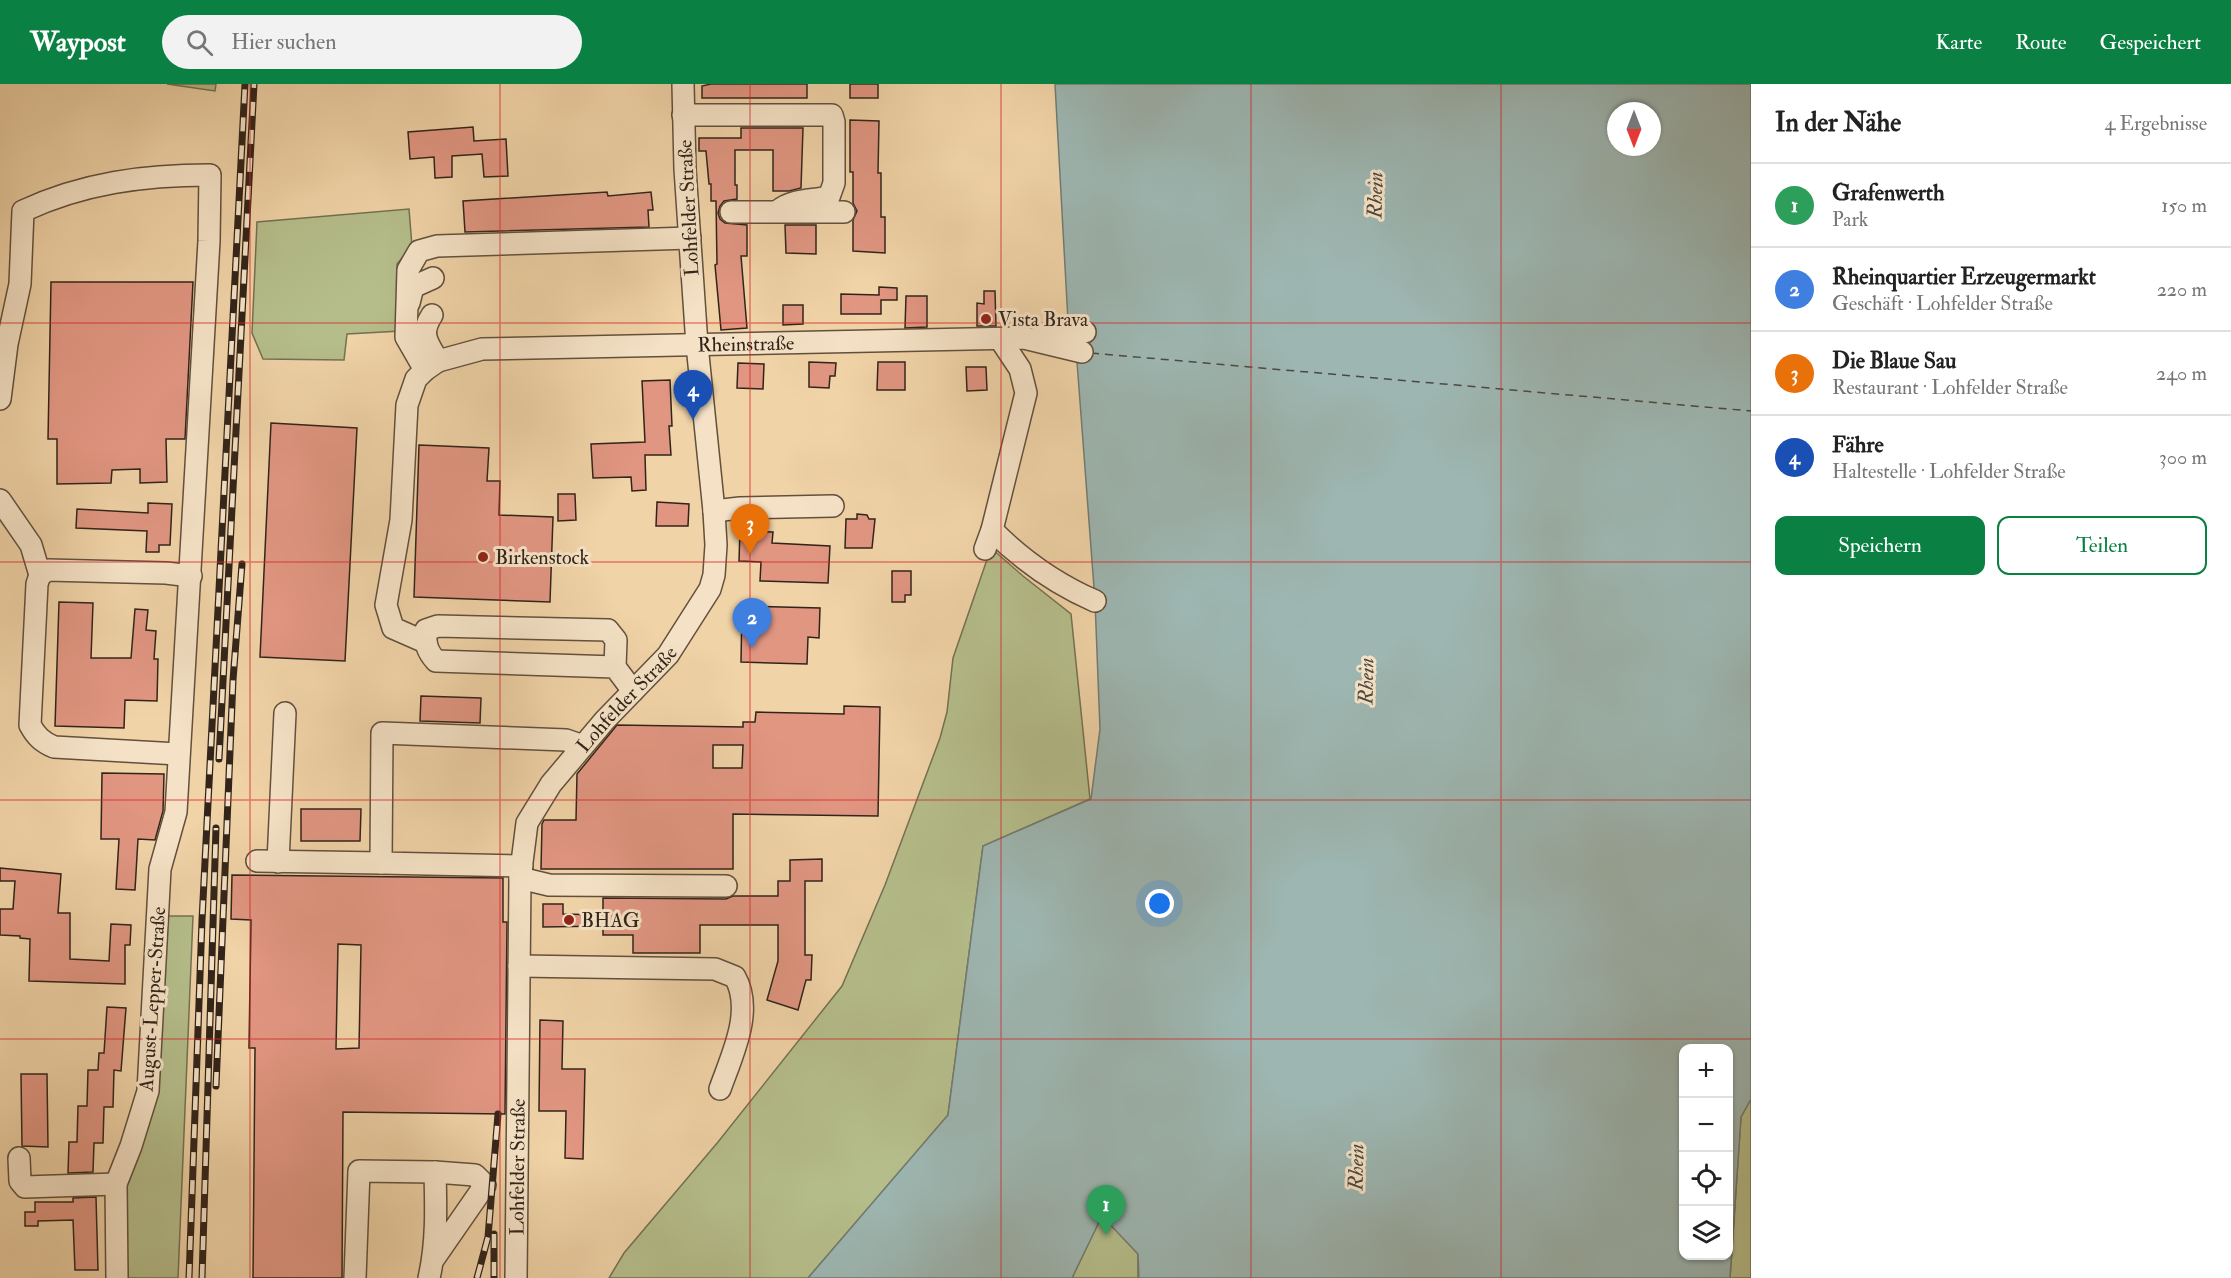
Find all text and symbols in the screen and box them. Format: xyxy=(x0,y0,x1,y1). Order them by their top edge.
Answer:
search box xyxy=(162,15,582,69)
text: Waypost xyxy=(30,25,126,60)
icon: search xyxy=(183,26,216,59)
text: Hier suchen xyxy=(231,28,337,56)
text: Karte xyxy=(1936,29,1982,56)
text: Route xyxy=(2015,29,2067,56)
text: Gespeichert xyxy=(2100,29,2201,56)
north arrow xyxy=(1607,102,1661,156)
text: In der Nähe xyxy=(1775,107,1901,139)
text: 4 Ergebnisse xyxy=(2105,111,2207,136)
street label: Lohfelder Straße xyxy=(672,139,705,277)
water label: Rhein xyxy=(1362,171,1389,220)
text: Grafenwerth xyxy=(1832,179,1945,207)
text: 1 xyxy=(1791,193,1798,218)
text: 150 m xyxy=(2161,193,2207,218)
text: Park xyxy=(1832,207,1868,232)
text: Rheinquartier Erzeugermarkt xyxy=(1832,263,2096,291)
text: 2 xyxy=(1789,277,1800,302)
text: 220 m xyxy=(2157,277,2207,302)
text: Geschäft · Lohfelder Straße xyxy=(1832,291,2053,316)
place label: Vista Brava xyxy=(998,307,1089,332)
marker: Vista Brava xyxy=(979,312,993,326)
street label: Rheinstraße xyxy=(697,331,795,358)
text: Die Blaue Sau xyxy=(1832,347,1956,375)
text: 3 xyxy=(1791,361,1798,386)
text: 240 m xyxy=(2156,361,2207,386)
pin: 4 xyxy=(674,370,712,420)
text: Restaurant · Lohfelder Straße xyxy=(1832,375,2068,400)
text: Fähre xyxy=(1832,431,1884,459)
text: 4 xyxy=(1789,445,1800,470)
text: 300 m xyxy=(2159,445,2207,470)
text: Haltestelle · Lohfelder Straße xyxy=(1832,459,2066,484)
pin: 3 xyxy=(730,504,770,554)
button: Speichern xyxy=(1775,516,1985,575)
button: Teilen xyxy=(1997,516,2207,575)
place label: Birkenstock xyxy=(495,545,590,570)
marker: Birkenstock xyxy=(476,550,490,564)
pin: 2 xyxy=(732,598,771,648)
street label: Lohfelder Straße xyxy=(571,642,683,758)
water label: Rhein xyxy=(1353,657,1380,706)
your location xyxy=(1145,889,1174,918)
street label: August-Lepper-Straße xyxy=(134,906,172,1093)
place label: BHAG xyxy=(581,908,640,933)
marker: BHAG xyxy=(562,913,576,927)
map controls xyxy=(1679,1044,1733,1260)
button: + xyxy=(1679,1044,1733,1098)
button: − xyxy=(1679,1098,1733,1152)
street label: Lohfelder Straße xyxy=(504,1099,531,1236)
water label: Rhein xyxy=(1343,1143,1370,1192)
button: locate xyxy=(1679,1152,1733,1206)
pin: 1 xyxy=(1086,1186,1126,1235)
button: layers xyxy=(1679,1206,1733,1260)

